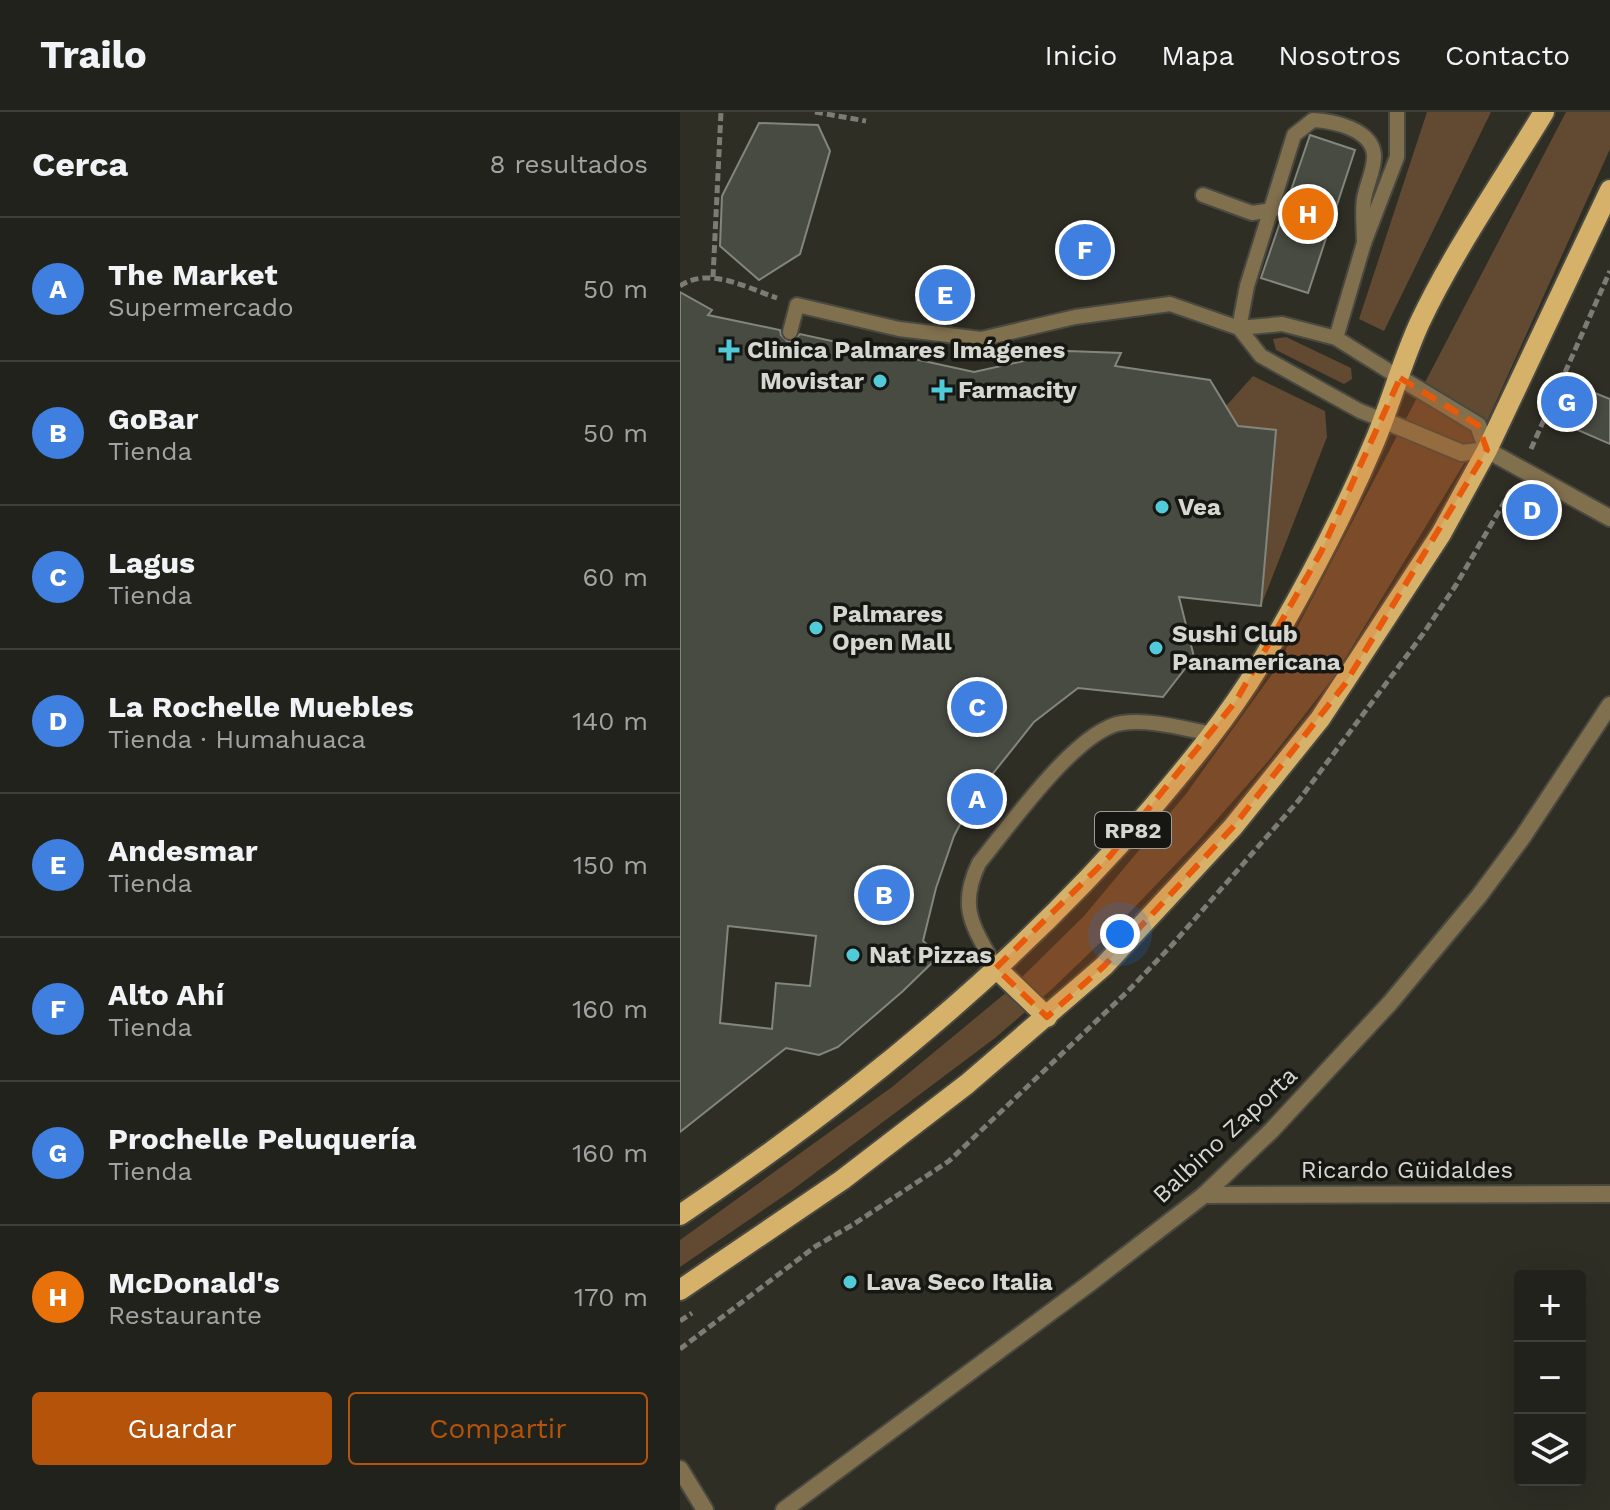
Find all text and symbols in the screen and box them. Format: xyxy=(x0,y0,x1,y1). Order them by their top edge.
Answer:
text: Trailo xyxy=(40,33,147,77)
text: Inicio xyxy=(1045,39,1117,72)
text: Mapa xyxy=(1161,39,1234,72)
text: Nosotros xyxy=(1278,39,1401,72)
text: Contacto xyxy=(1445,39,1570,72)
text: Cerca xyxy=(32,144,128,184)
text: 8 resultados xyxy=(490,149,648,179)
pin: H xyxy=(1282,184,1334,244)
pin: F xyxy=(1059,220,1111,280)
text: The Market xyxy=(108,257,278,292)
pin: E xyxy=(919,265,971,325)
text: A xyxy=(49,274,67,304)
text: 50 m xyxy=(583,274,648,304)
text: Supermercado xyxy=(108,292,294,322)
place label: Clinica Palmares Imágenes xyxy=(747,336,1065,364)
marker: Clinica Palmares Imágenes xyxy=(718,339,740,361)
place label: Movistar xyxy=(760,367,865,395)
marker: Movistar xyxy=(871,372,889,390)
pin: G xyxy=(1541,372,1593,432)
place label: Farmacity xyxy=(958,376,1077,404)
marker: Farmacity xyxy=(933,381,951,399)
text: GoBar xyxy=(108,401,198,436)
text: B xyxy=(49,418,67,448)
text: 50 m xyxy=(583,418,648,448)
text: Tienda xyxy=(108,436,192,466)
pin: D xyxy=(1506,480,1558,540)
place label: Vea xyxy=(1178,493,1221,521)
marker: Vea xyxy=(1153,498,1171,516)
text: Lagus xyxy=(108,545,195,580)
text: C xyxy=(49,562,67,592)
text: 60 m xyxy=(582,562,648,592)
text: Tienda xyxy=(108,580,192,610)
place label: Palmares Open Mall xyxy=(832,600,952,656)
marker: Palmares Open Mall xyxy=(807,619,825,637)
place label: Sushi Club Panamericana xyxy=(1172,620,1341,676)
marker: Sushi Club Panamericana xyxy=(1147,639,1165,657)
pin: C xyxy=(951,677,1003,737)
text: La Rochelle Muebles xyxy=(108,689,414,724)
text: D xyxy=(49,706,67,736)
text: 140 m xyxy=(572,706,648,736)
text: Tienda · Humahuaca xyxy=(108,724,366,754)
pin: A xyxy=(951,769,1003,829)
road number: RP82 xyxy=(1095,812,1171,848)
text: Andesmar xyxy=(108,833,258,868)
text: E xyxy=(50,850,66,880)
text: 150 m xyxy=(573,850,648,880)
pin: B xyxy=(858,865,910,925)
text: Tienda xyxy=(108,868,192,898)
your location xyxy=(1100,914,1140,954)
place label: Nat Pizzas xyxy=(869,941,992,969)
marker: Nat Pizzas xyxy=(844,946,862,964)
text: Alto Ahí xyxy=(108,977,224,1012)
text: F xyxy=(50,994,66,1024)
text: 160 m xyxy=(572,994,648,1024)
text: Tienda xyxy=(108,1012,192,1042)
street label: Balbino Zaporta xyxy=(1147,1061,1303,1209)
text: Prochelle Peluquería xyxy=(108,1121,416,1156)
text: G xyxy=(49,1138,67,1168)
text: 160 m xyxy=(572,1138,648,1168)
text: Tienda xyxy=(108,1156,192,1186)
street label: Ricardo Güidaldes xyxy=(1301,1156,1513,1184)
text: McDonald's xyxy=(108,1265,280,1300)
place label: Lava Seco Italia xyxy=(866,1268,1053,1296)
map controls xyxy=(1514,1270,1586,1486)
button: + xyxy=(1514,1270,1586,1342)
marker: Lava Seco Italia xyxy=(841,1273,859,1291)
text: H xyxy=(48,1282,68,1312)
text: 170 m xyxy=(574,1282,648,1312)
text: Restaurante xyxy=(108,1300,262,1330)
button: − xyxy=(1514,1342,1586,1414)
button: Guardar xyxy=(32,1392,332,1465)
button: Compartir xyxy=(348,1392,648,1465)
button: layers xyxy=(1514,1414,1586,1486)

